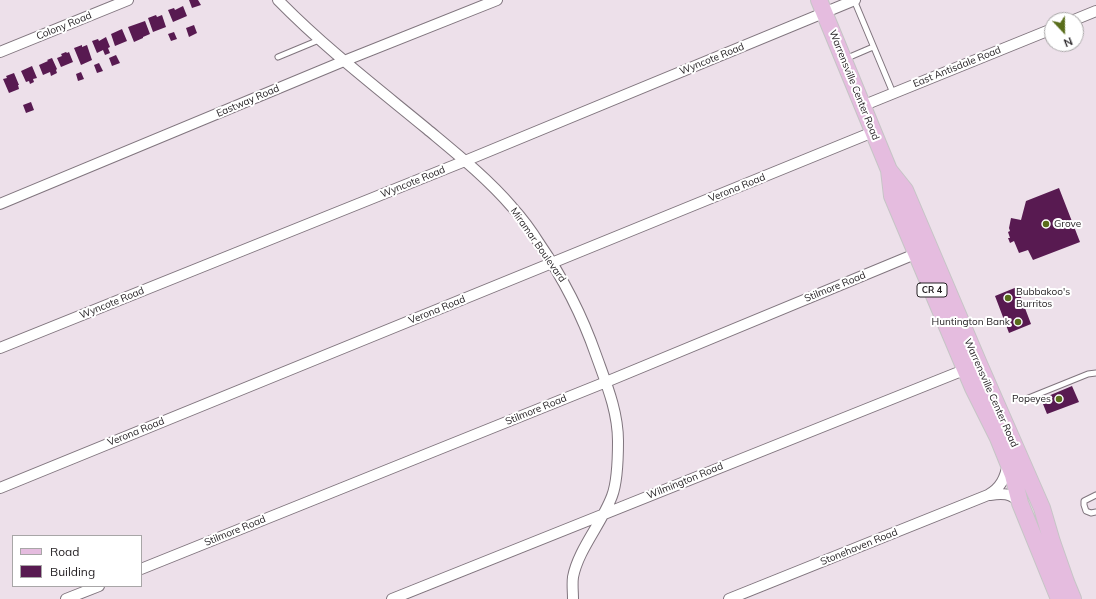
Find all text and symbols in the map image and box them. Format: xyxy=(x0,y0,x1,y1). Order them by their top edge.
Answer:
street label: Colony Road xyxy=(35,9,93,43)
north arrow xyxy=(1044,12,1084,52)
street label: Warrensville Center Road xyxy=(826,28,882,142)
text: N xyxy=(1062,34,1075,50)
street label: Wyncote Road xyxy=(678,41,746,77)
street label: East Antisdale Road xyxy=(911,44,1003,90)
street label: Eastway Road xyxy=(215,82,281,120)
street label: Wyncote Road xyxy=(379,164,447,200)
street label: Verona Road xyxy=(707,171,767,205)
street label: Miramar Boulevard xyxy=(508,205,568,285)
place label: Grove xyxy=(1054,218,1081,230)
marker: Grove xyxy=(1041,219,1051,229)
street label: Stilmore Road xyxy=(803,269,867,305)
road number: CR 4 xyxy=(917,283,947,297)
street label: Wyncote Road xyxy=(78,285,146,321)
place label: Bubbakoo's Burritos xyxy=(1016,286,1070,310)
street label: Verona Road xyxy=(407,293,467,327)
marker: Bubbakoo's Burritos xyxy=(1003,293,1013,303)
place label: Huntington Bank xyxy=(932,316,1010,328)
marker: Huntington Bank xyxy=(1013,317,1023,327)
street label: Warrensville Center Road xyxy=(962,337,1020,449)
street label: Stilmore Road xyxy=(504,392,568,428)
place label: Popeyes xyxy=(1012,393,1051,405)
marker: Popeyes xyxy=(1054,394,1064,404)
street label: Verona Road xyxy=(106,415,166,449)
street label: Wilmington Road xyxy=(645,460,725,502)
street label: Stilmore Road xyxy=(203,513,267,549)
street label: Stonehaven Road xyxy=(819,526,899,568)
legend xyxy=(12,535,142,587)
text: Road xyxy=(50,544,79,559)
text: Building xyxy=(50,564,95,579)

